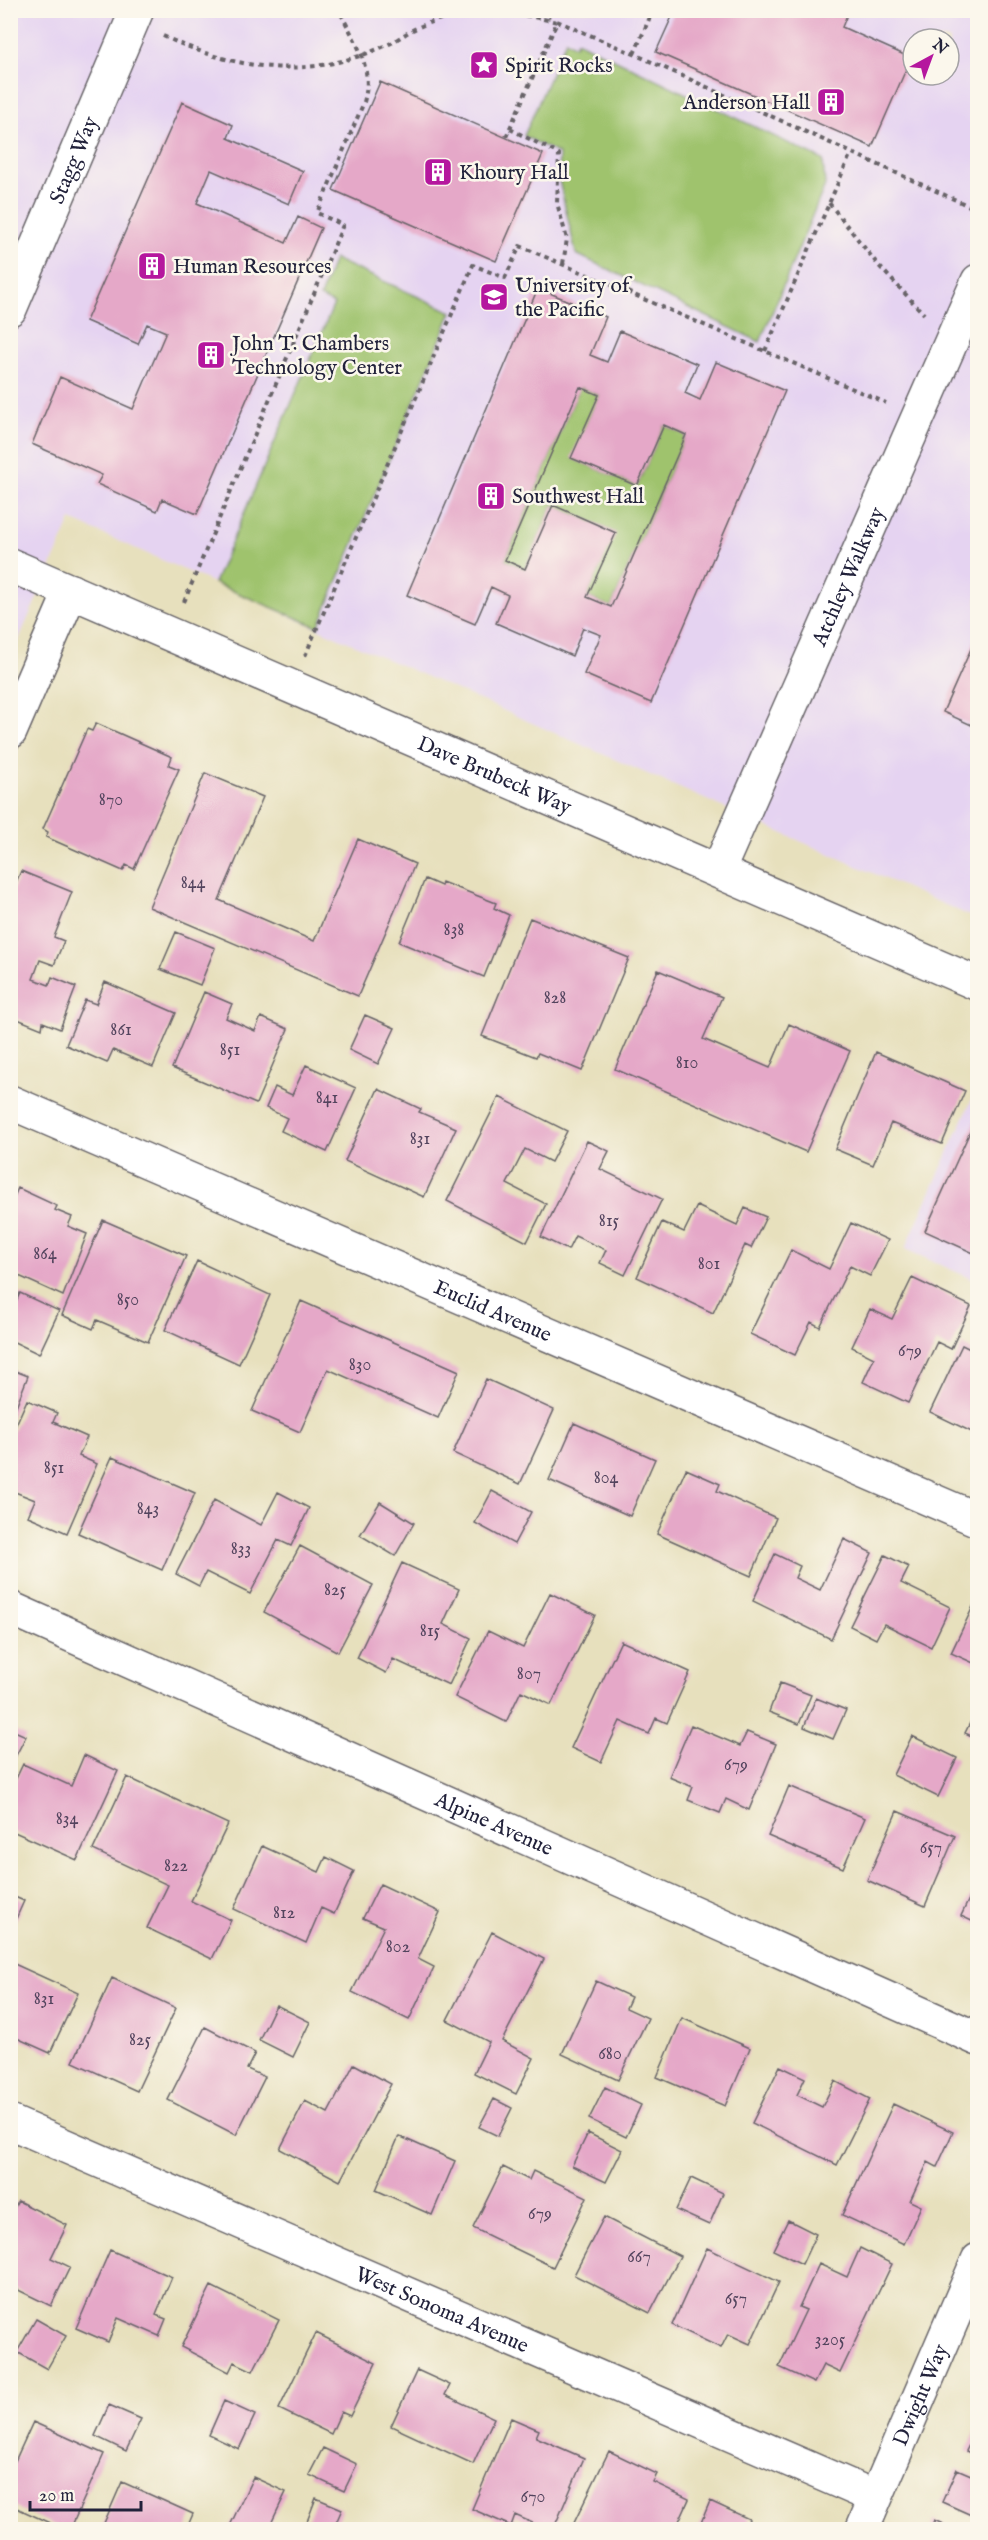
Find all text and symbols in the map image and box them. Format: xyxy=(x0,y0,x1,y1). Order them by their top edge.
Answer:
north arrow xyxy=(901,27,961,87)
text: N xyxy=(927,34,951,59)
place icon: Spirit Rocks xyxy=(468,49,500,81)
place label: Spirit Rocks xyxy=(505,53,613,80)
building icon: Anderson Hall xyxy=(815,86,847,118)
place label: Anderson Hall xyxy=(682,90,810,117)
street label: Stagg Way xyxy=(44,112,105,208)
building icon: Khoury Hall xyxy=(422,156,454,188)
place label: Khoury Hall xyxy=(459,160,569,187)
building icon: Human Resources xyxy=(136,250,168,282)
place label: Human Resources xyxy=(173,254,331,281)
place label: University of the Pacific xyxy=(515,273,633,324)
school or university icon: University of the Pacific xyxy=(478,281,510,313)
place label: John T. Chambers Technology Center xyxy=(230,331,402,382)
building icon: John T. Chambers Technology Center xyxy=(195,339,227,371)
building icon: Southwest Hall xyxy=(475,480,507,512)
place label: Southwest Hall xyxy=(512,484,644,511)
street label: Atchley Walkway xyxy=(806,502,892,652)
street label: Dave Brubeck Way xyxy=(413,731,576,822)
house number: 870 xyxy=(99,789,123,812)
house number: 844 xyxy=(181,872,206,895)
house number: 838 xyxy=(444,919,464,942)
house number: 828 xyxy=(544,987,566,1010)
house number: 861 xyxy=(110,1019,132,1042)
house number: 851 xyxy=(220,1039,240,1062)
house number: 810 xyxy=(676,1052,698,1075)
house number: 841 xyxy=(316,1087,338,1110)
house number: 831 xyxy=(410,1128,430,1151)
house number: 815 xyxy=(599,1210,620,1233)
house number: 864 xyxy=(33,1243,57,1266)
house number: 801 xyxy=(698,1253,720,1276)
street label: Euclid Avenue xyxy=(429,1275,556,1349)
house number: 850 xyxy=(117,1289,139,1312)
house number: 679 xyxy=(898,1340,922,1363)
house number: 830 xyxy=(349,1354,371,1377)
house number: 851 xyxy=(44,1457,64,1480)
house number: 804 xyxy=(594,1467,619,1490)
house number: 843 xyxy=(137,1498,159,1521)
house number: 833 xyxy=(231,1538,251,1561)
house number: 825 xyxy=(324,1579,346,1602)
house number: 815 xyxy=(420,1620,441,1643)
house number: 807 xyxy=(517,1663,541,1686)
house number: 679 xyxy=(724,1754,748,1777)
street label: Alpine Avenue xyxy=(429,1786,557,1863)
house number: 834 xyxy=(56,1808,78,1831)
house number: 657 xyxy=(920,1837,942,1860)
house number: 822 xyxy=(164,1855,188,1878)
house number: 812 xyxy=(273,1902,295,1925)
house number: 802 xyxy=(386,1936,410,1959)
house number: 831 xyxy=(34,1988,54,2011)
house number: 825 xyxy=(129,2029,151,2052)
house number: 680 xyxy=(598,2043,622,2066)
house number: 679 xyxy=(528,2203,552,2226)
house number: 667 xyxy=(627,2246,651,2269)
street label: West Sonoma Avenue xyxy=(351,2261,533,2360)
house number: 657 xyxy=(725,2288,747,2311)
house number: 3205 xyxy=(815,2329,846,2352)
street label: Dwight Way xyxy=(888,2340,955,2451)
scale bar xyxy=(30,2474,141,2512)
text: 20 m xyxy=(39,2485,74,2508)
house number: 670 xyxy=(521,2486,545,2509)

